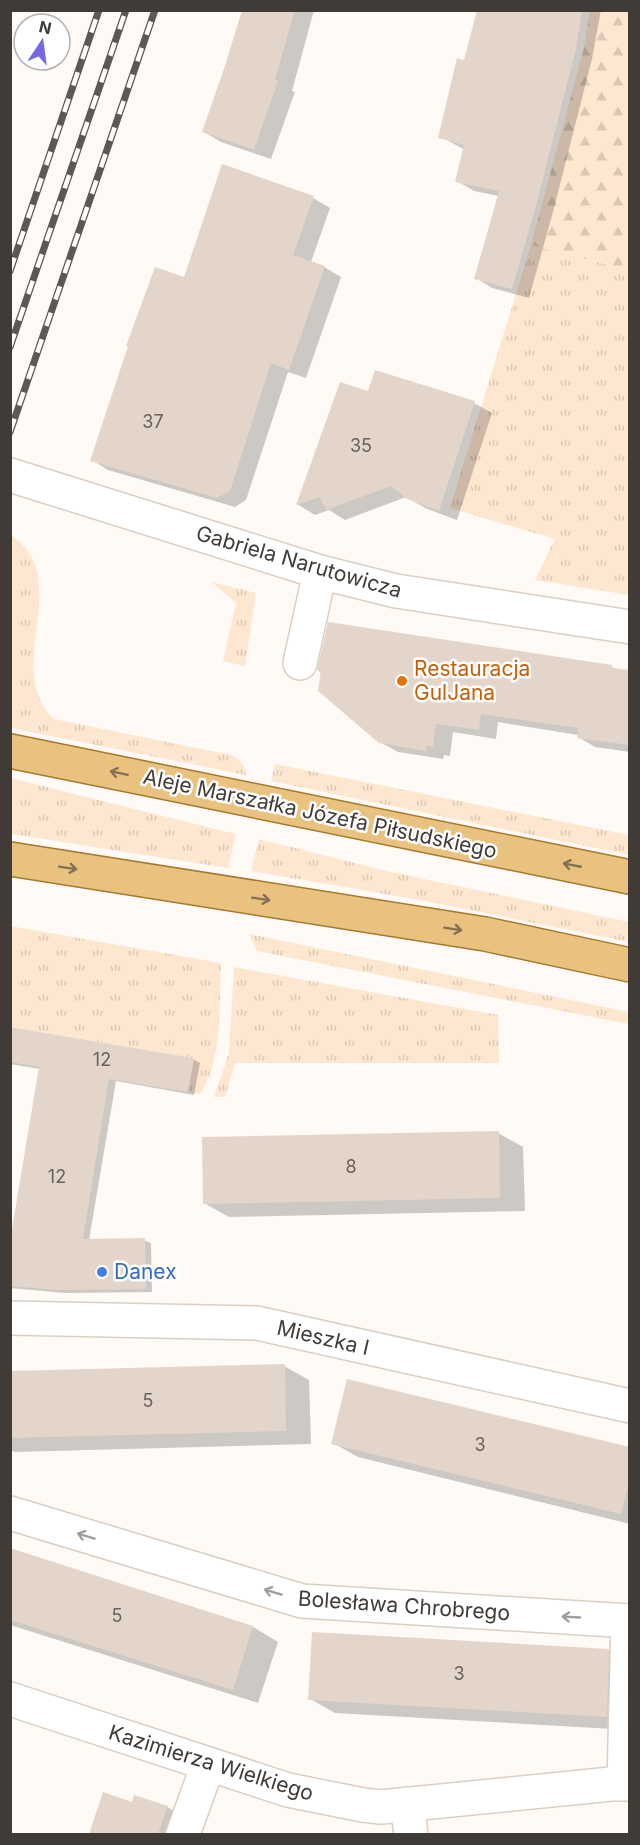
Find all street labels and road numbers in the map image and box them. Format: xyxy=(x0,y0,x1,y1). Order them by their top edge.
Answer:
street label: Gabriela Narutowicza xyxy=(193,520,405,603)
street label: Aleje Marszałka Józefa Piłsudskiego xyxy=(141,764,499,863)
street label: Mieszka I xyxy=(275,1315,372,1360)
street label: Bolesława Chrobrego xyxy=(297,1586,511,1625)
street label: Kazimierza Wielkiego xyxy=(106,1719,317,1806)

